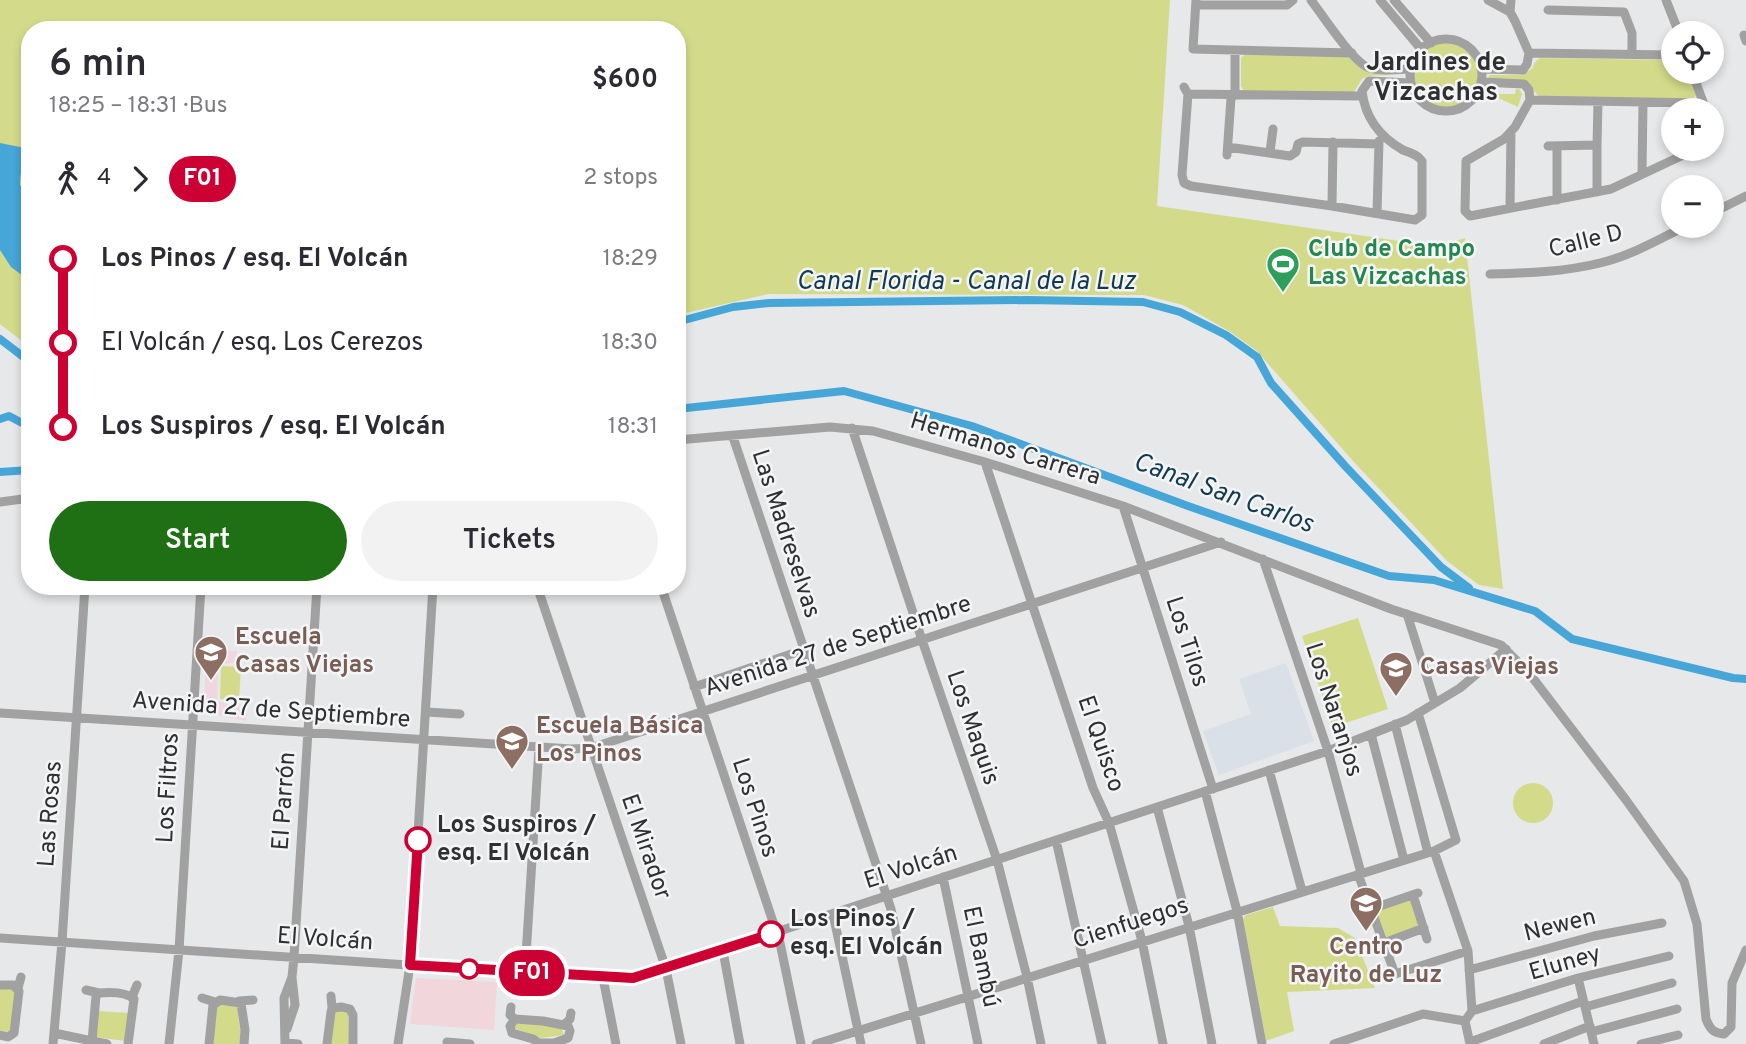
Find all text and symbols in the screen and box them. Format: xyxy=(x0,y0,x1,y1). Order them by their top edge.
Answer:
map controls xyxy=(1661,21,1724,238)
button: locate xyxy=(1661,21,1724,84)
text: 6 min xyxy=(49,41,147,90)
district label: Jardines de Vizcachas xyxy=(1366,47,1506,110)
text: $600 xyxy=(592,64,658,97)
text: 18:25 – 18:31 · Bus xyxy=(49,92,228,121)
button: + xyxy=(1661,98,1724,161)
icon: walk xyxy=(49,160,87,198)
icon: forward xyxy=(121,160,159,198)
text: 4 xyxy=(97,164,111,193)
text: F01 xyxy=(183,164,222,194)
text: 2 stops xyxy=(583,164,658,193)
button: − xyxy=(1661,175,1724,238)
street label: Calle D xyxy=(1546,218,1626,266)
place label: Club de Campo Las Vizcachas xyxy=(1308,235,1475,293)
text: Los Pinos / esq. El Volcán xyxy=(101,243,408,276)
text: 18:29 xyxy=(602,245,658,274)
sports icon: Club de Campo Las Vizcachas xyxy=(1264,245,1302,294)
water label: Canal Florida - Canal de la Luz xyxy=(796,266,1137,299)
text: El Volcán / esq. Los Cerezos xyxy=(101,327,424,360)
text: 18:30 xyxy=(602,329,658,358)
street label: Hermanos Carrera xyxy=(906,407,1104,493)
text: Los Suspiros / esq. El Volcán xyxy=(101,411,446,444)
text: 18:31 xyxy=(608,413,658,442)
street label: Las Madreselvas xyxy=(744,446,826,622)
water label: Canal San Carlos xyxy=(1128,446,1319,542)
button: Start xyxy=(49,501,347,581)
button: Tickets xyxy=(361,501,658,581)
street label: Avenida 27 de Septiembre xyxy=(701,590,975,704)
street label: Los Tilos xyxy=(1157,593,1215,691)
place label: Escuela Casas Viejas xyxy=(235,623,374,681)
school or university icon: Escuela Casas Viejas xyxy=(192,633,230,682)
street label: Los Naranjos xyxy=(1297,639,1369,781)
school or university icon: Casas Viejas xyxy=(1377,649,1415,698)
place label: Casas Viejas xyxy=(1420,653,1559,683)
street label: Los Maquis xyxy=(938,667,1006,789)
street label: Avenida 27 de Septiembre xyxy=(131,686,411,736)
street label: El Quisco xyxy=(1070,692,1130,796)
place label: Escuela Básica Los Pinos xyxy=(536,712,704,770)
school or university icon: Escuela Básica Los Pinos xyxy=(493,722,531,771)
street label: Los Filtros xyxy=(151,732,187,844)
street label: El Parrón xyxy=(267,751,303,851)
street label: Los Pinos xyxy=(724,754,784,862)
street label: Las Rosas xyxy=(32,760,70,868)
street label: El Mirador xyxy=(613,790,677,904)
place label: Los Suspiros / esq. El Volcán xyxy=(437,811,597,869)
marker: Los Suspiros / esq. El Volcán xyxy=(405,827,431,853)
street label: El Volcán xyxy=(860,839,962,897)
school or university icon: Centro Rayito de Luz xyxy=(1347,884,1385,933)
street label: Cienfuegos xyxy=(1069,891,1193,957)
street label: Newen xyxy=(1521,903,1599,949)
street label: El Bambú xyxy=(955,904,1005,1010)
place label: Los Pinos / esq. El Volcán xyxy=(790,905,943,963)
marker: Los Pinos / esq. El Volcán xyxy=(758,921,784,947)
street label: El Volcán xyxy=(276,922,374,958)
place label: Centro Rayito de Luz xyxy=(1290,933,1442,991)
street label: Eluney xyxy=(1526,939,1604,989)
line badge: F01 xyxy=(492,950,572,996)
text: F01 xyxy=(513,958,551,988)
unlabelled marker xyxy=(459,959,479,979)

